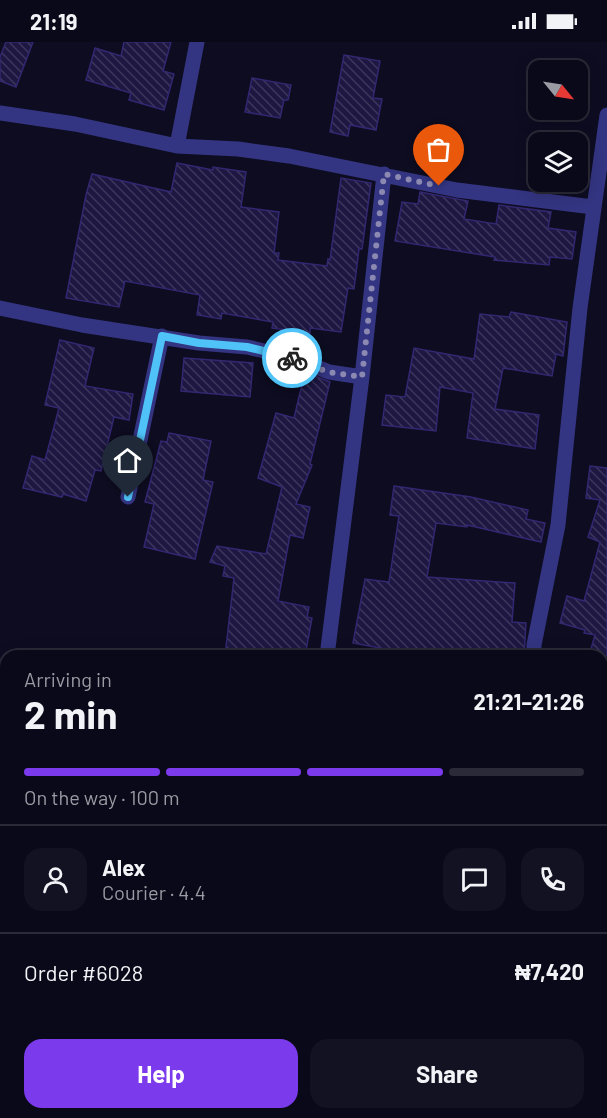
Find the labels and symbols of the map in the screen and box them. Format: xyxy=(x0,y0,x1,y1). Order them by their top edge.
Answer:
north arrow xyxy=(528,60,588,120)
pin xyxy=(413,124,464,186)
courier xyxy=(262,328,322,388)
pin xyxy=(102,435,153,497)

